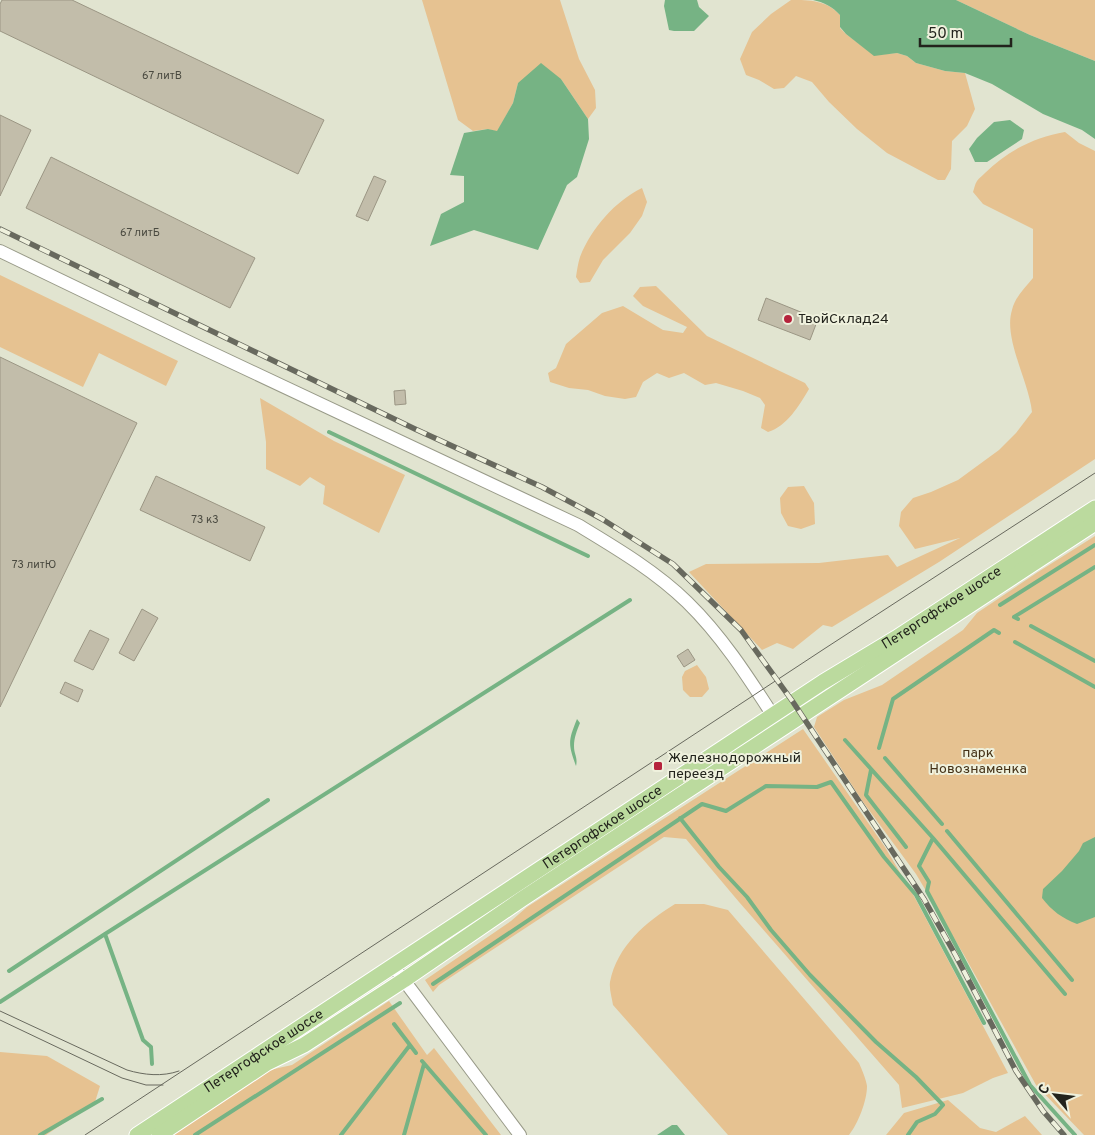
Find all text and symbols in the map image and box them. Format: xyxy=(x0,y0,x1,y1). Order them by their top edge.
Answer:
scale bar xyxy=(920,15,1011,47)
text: 50 m xyxy=(928,25,963,44)
house number: 67 литВ xyxy=(142,69,182,83)
house number: 67 литБ xyxy=(120,226,160,240)
place label: ТвойСклад24 xyxy=(798,311,889,328)
marker: ТвойСклад24 xyxy=(782,313,794,325)
house number: 73 к3 xyxy=(191,513,219,527)
house number: 73 литЮ xyxy=(12,558,56,572)
street label: Петергофское шоссе xyxy=(879,563,1005,653)
park label: парк Новознаменка xyxy=(929,745,1027,778)
place label: Железнодорожный переезд xyxy=(668,750,801,783)
marker: Железнодорожный переезд xyxy=(652,760,664,772)
street label: Петергофское шоссе xyxy=(540,782,666,873)
street label: Петергофское шоссе xyxy=(201,1006,327,1097)
north arrow xyxy=(1030,1070,1080,1120)
text: С xyxy=(1035,1082,1054,1098)

